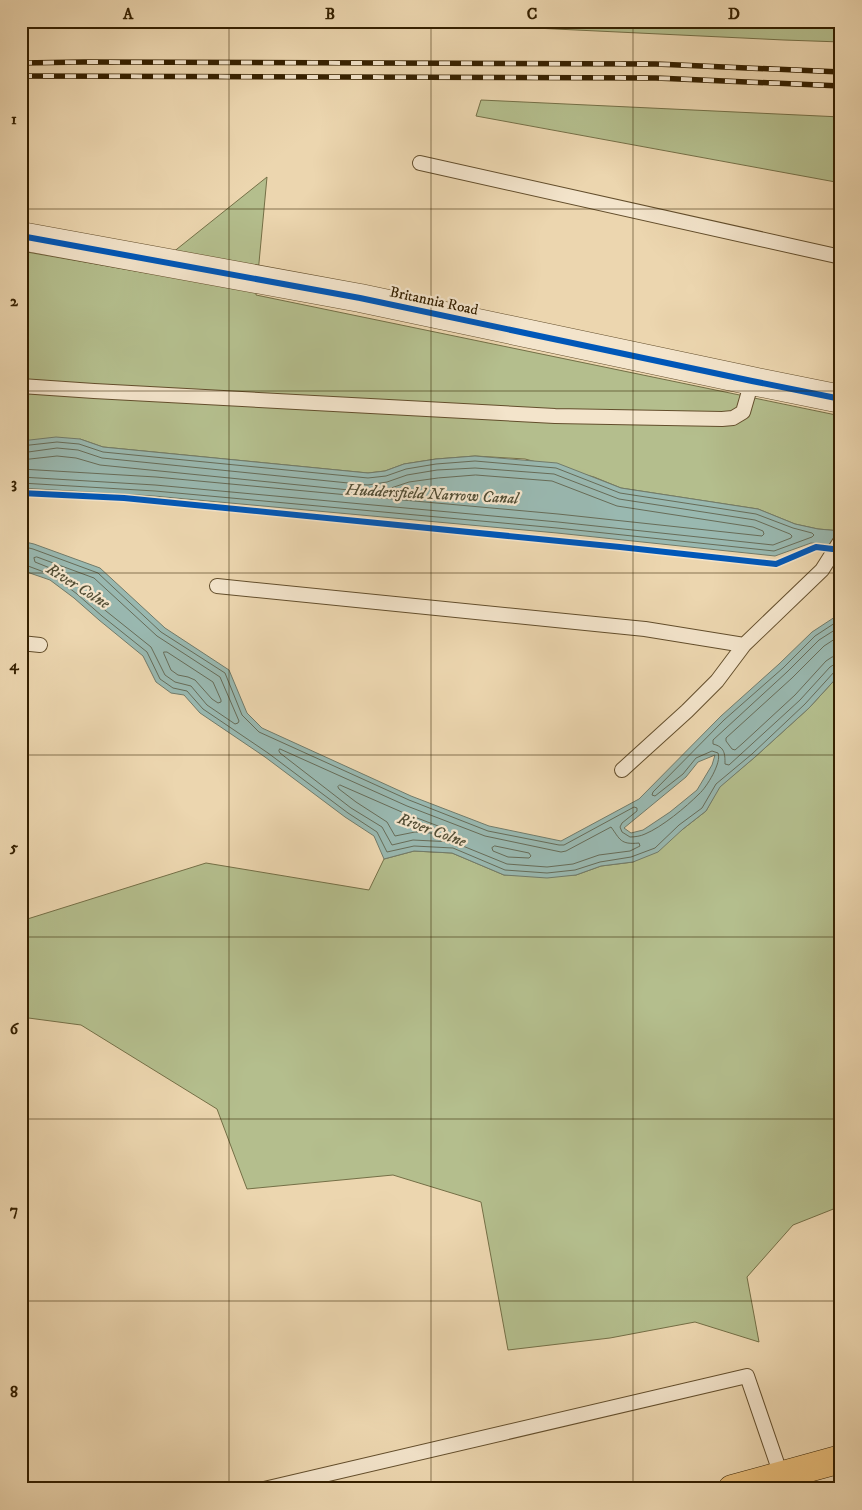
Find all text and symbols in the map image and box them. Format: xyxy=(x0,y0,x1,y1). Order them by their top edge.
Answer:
text: A xyxy=(122,4,134,24)
text: B xyxy=(325,4,335,24)
text: C xyxy=(527,4,537,24)
text: D xyxy=(728,4,740,24)
text: 1 xyxy=(11,109,17,129)
street label: Britannia Road xyxy=(388,282,481,320)
text: 2 xyxy=(10,291,19,311)
text: 3 xyxy=(11,473,17,493)
water label: Huddersfield Narrow Canal xyxy=(344,479,521,509)
water label: River Colne xyxy=(42,558,114,614)
text: 4 xyxy=(8,655,19,675)
water label: River Colne xyxy=(394,808,469,852)
text: 5 xyxy=(9,837,18,857)
text: 6 xyxy=(10,1019,20,1039)
text: 7 xyxy=(10,1200,18,1220)
text: 8 xyxy=(10,1382,18,1402)

